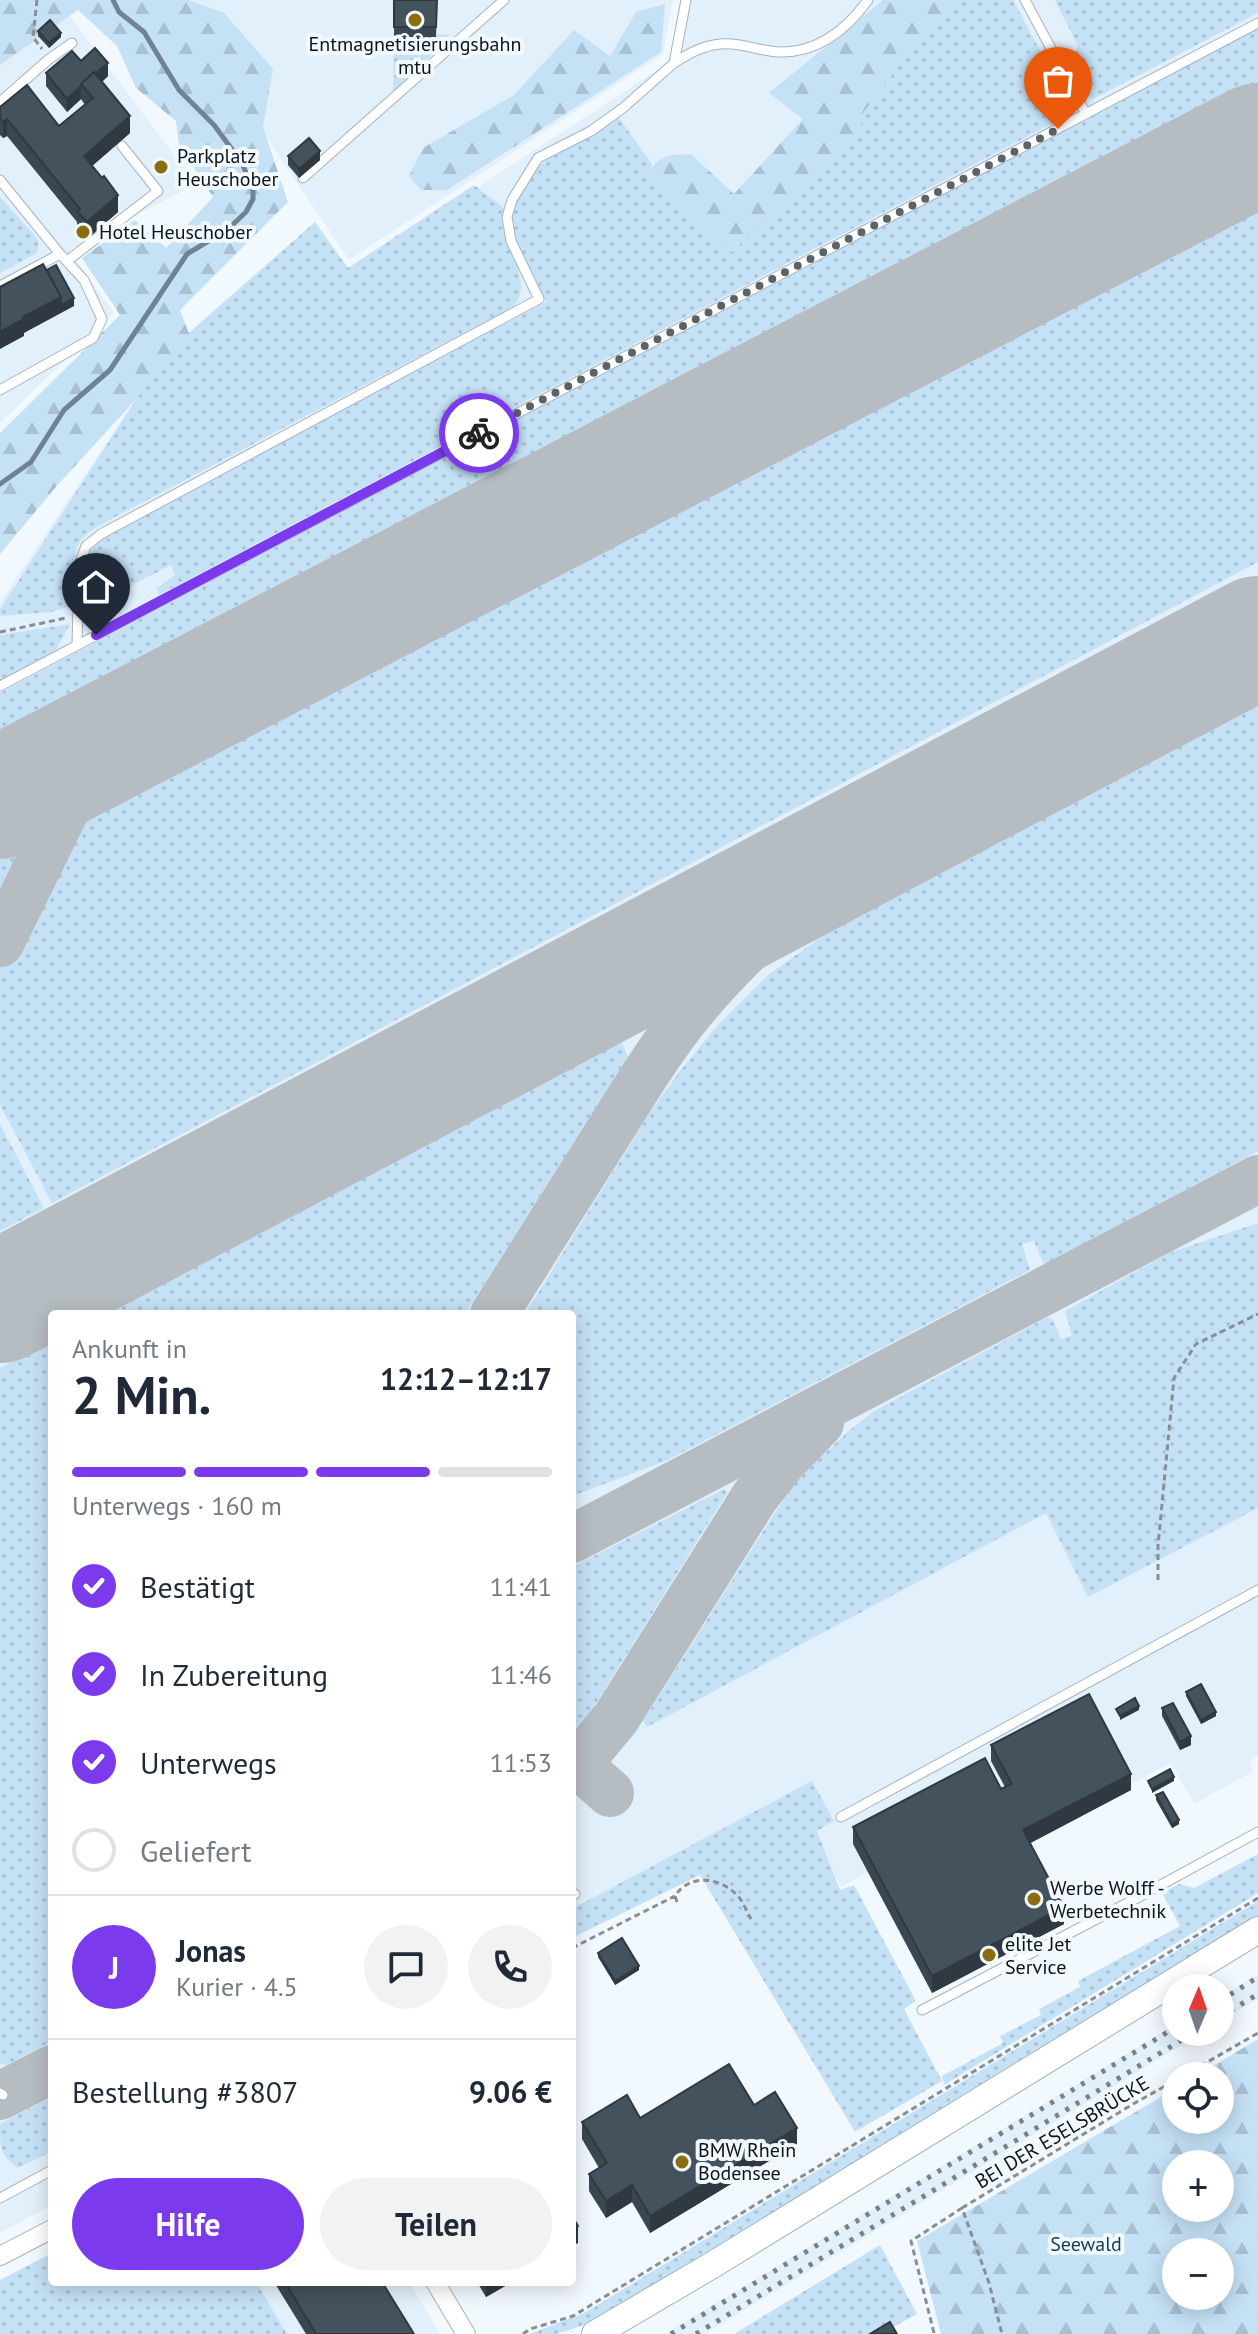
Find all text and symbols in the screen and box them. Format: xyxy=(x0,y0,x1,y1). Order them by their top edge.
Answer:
marker: Entmagnetisierungsbahn mtu xyxy=(406,11,424,29)
place label: Entmagnetisierungsbahn mtu xyxy=(309,31,521,80)
pin xyxy=(1024,47,1092,129)
icon: bag xyxy=(1036,59,1080,103)
place label: Parkplatz Heuschober xyxy=(177,143,278,192)
marker: Parkplatz Heuschober xyxy=(152,158,170,176)
place label: Hotel Heuschober xyxy=(99,219,252,245)
marker: Hotel Heuschober xyxy=(74,223,92,241)
courier xyxy=(439,393,519,473)
icon: bike xyxy=(457,411,501,455)
pin xyxy=(62,553,130,635)
icon: home xyxy=(74,565,118,609)
text: Ankunft in xyxy=(72,1332,187,1365)
text: 12:12–12:17 xyxy=(380,1359,552,1398)
text: 2 Min. xyxy=(72,1361,211,1428)
text: Unterwegs · 160 m xyxy=(72,1489,282,1522)
icon: check xyxy=(72,1564,116,1608)
text: Bestätigt xyxy=(140,1567,255,1606)
text: 11:41 xyxy=(490,1570,552,1603)
icon: check xyxy=(72,1652,116,1696)
text: In Zubereitung xyxy=(140,1655,328,1694)
text: 11:46 xyxy=(490,1658,552,1691)
icon: check xyxy=(72,1740,116,1784)
text: Unterwegs xyxy=(140,1743,277,1782)
text: 11:53 xyxy=(490,1746,552,1779)
text: Geliefert xyxy=(140,1831,251,1870)
place label: Werbe Wolff - Werbetechnik xyxy=(1050,1875,1166,1924)
marker: Werbe Wolff - Werbetechnik xyxy=(1025,1890,1043,1908)
button: chat xyxy=(364,1925,448,2009)
button: phone xyxy=(468,1925,552,2009)
text: Jonas xyxy=(176,1931,246,1970)
place label: elite Jet Service xyxy=(1005,1931,1071,1980)
marker: elite Jet Service xyxy=(980,1946,998,1964)
text: J xyxy=(109,1948,119,1987)
text: Kurier · 4.5 xyxy=(176,1970,298,2003)
north arrow xyxy=(1162,1974,1234,2046)
map controls xyxy=(1162,1974,1234,2310)
button: locate xyxy=(1162,2062,1234,2134)
street label: BEI DER ESELSBRÜCKE xyxy=(970,2070,1154,2194)
text: Bestellung #3807 xyxy=(72,2072,298,2111)
text: 9.06 € xyxy=(469,2072,552,2111)
place label: BMW Rhein Bodensee xyxy=(698,2137,796,2186)
button: + xyxy=(1162,2150,1234,2222)
marker: BMW Rhein Bodensee xyxy=(673,2153,691,2171)
button: Hilfe xyxy=(72,2178,304,2270)
button: Teilen xyxy=(320,2178,552,2270)
park label: Seewald xyxy=(1050,2231,1122,2257)
button: − xyxy=(1162,2238,1234,2310)

